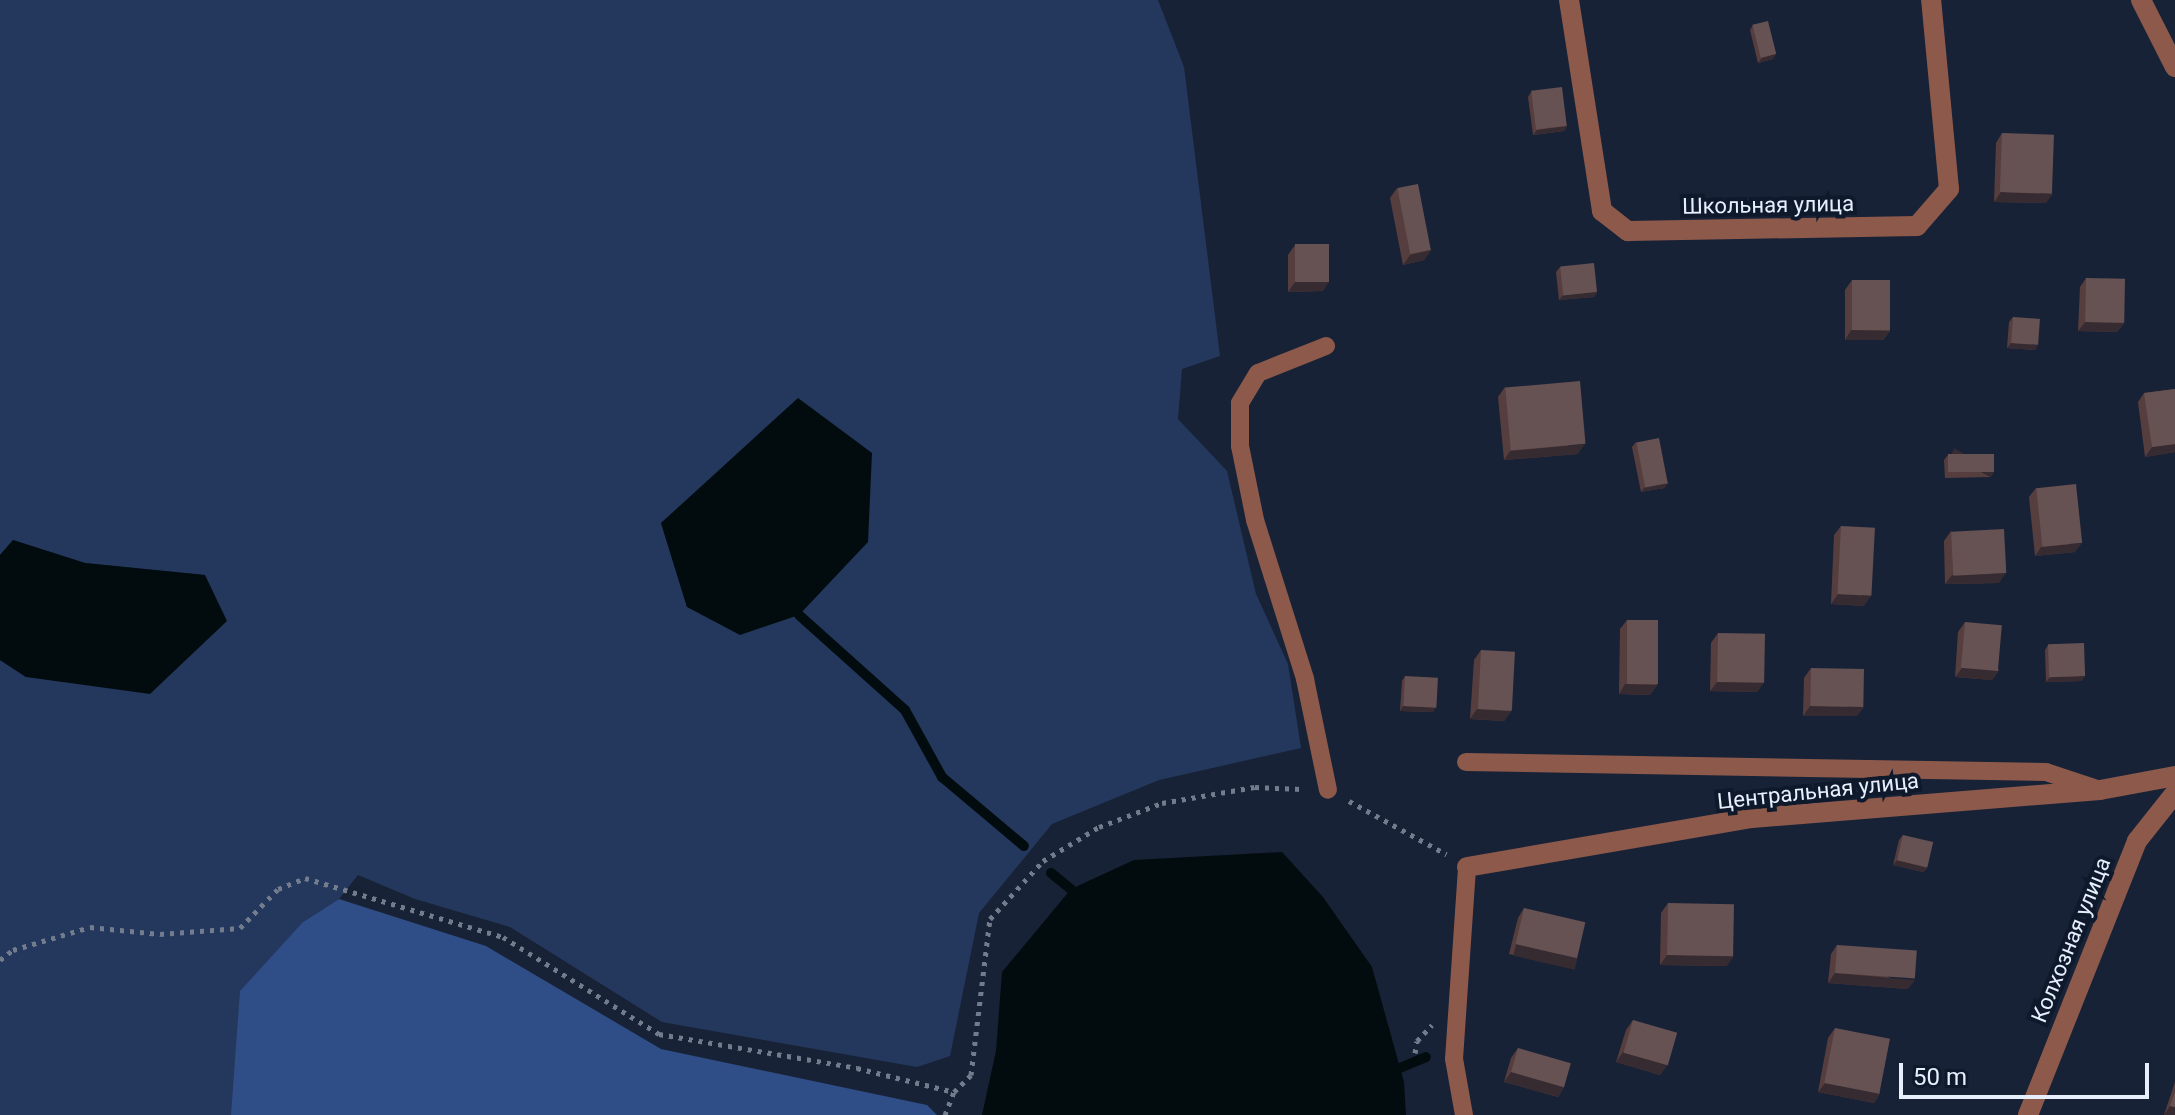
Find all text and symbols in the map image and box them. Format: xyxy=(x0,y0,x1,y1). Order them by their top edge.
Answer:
street label: Школьная улица xyxy=(1682,190,1854,220)
street label: Центральная улица xyxy=(1716,767,1920,815)
street label: Колхозная улица xyxy=(2026,853,2116,1027)
scale bar xyxy=(1903,1047,2153,1097)
text: 50 m xyxy=(1913,1063,1967,1091)

